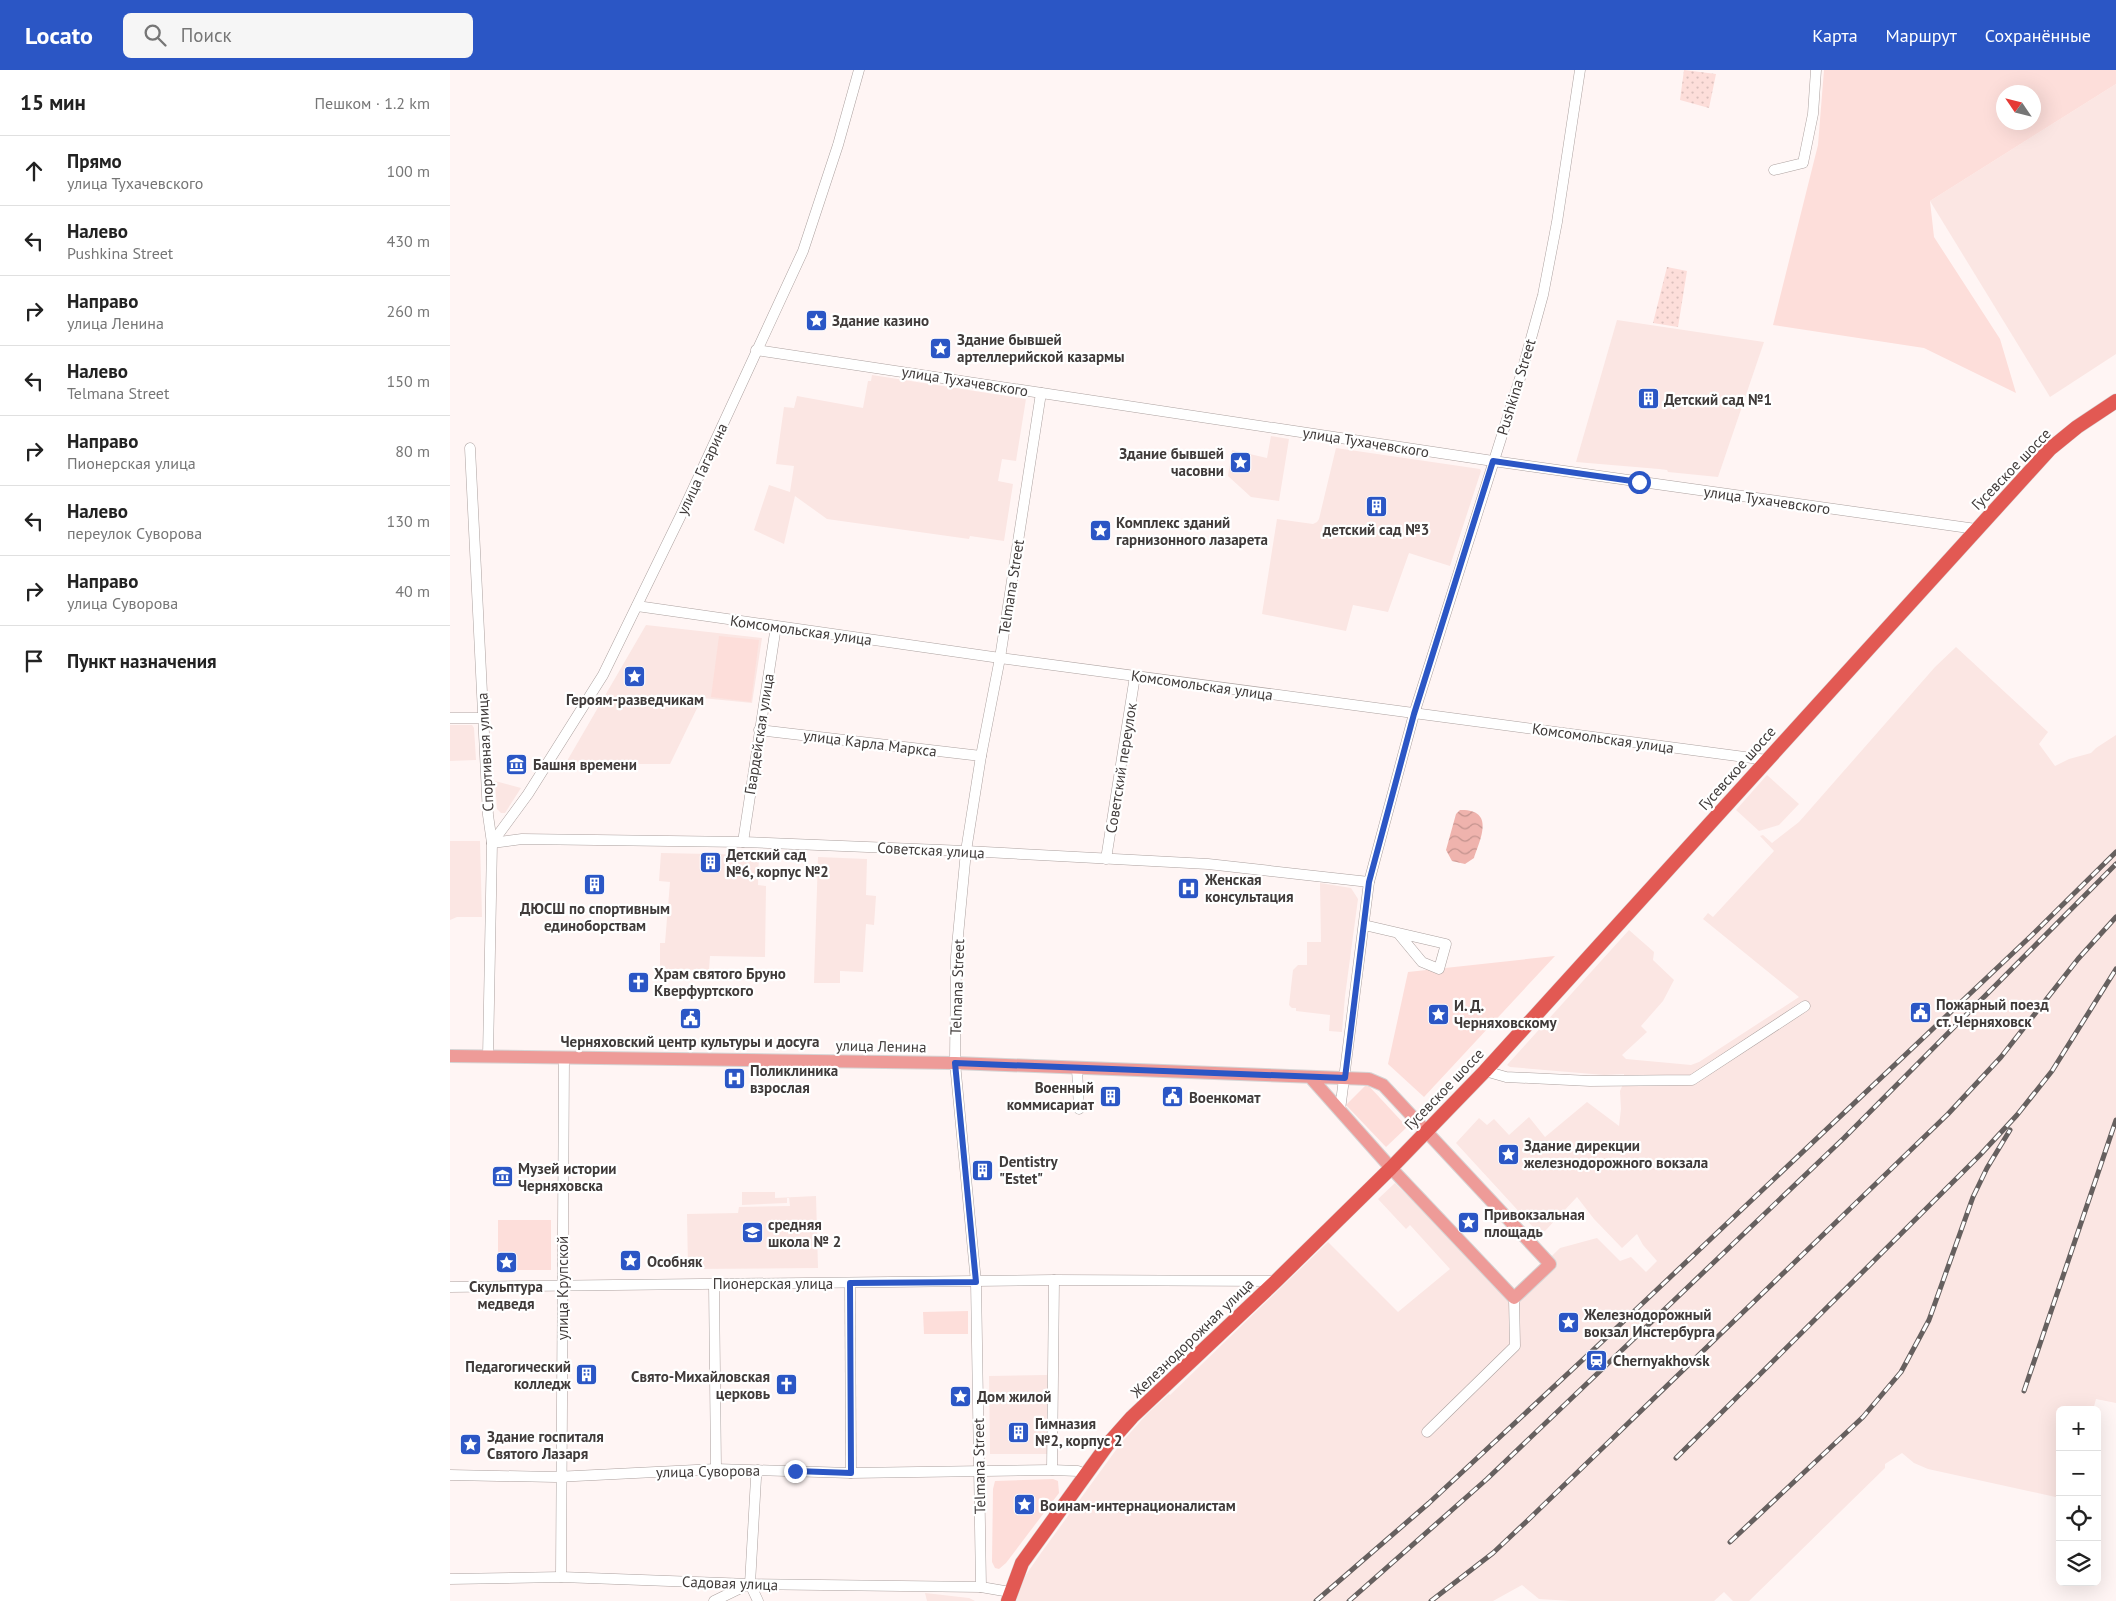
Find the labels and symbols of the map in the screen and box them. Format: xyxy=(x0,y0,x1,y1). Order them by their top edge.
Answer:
north arrow xyxy=(1996,85,2041,130)
place icon: Здание казино xyxy=(804,308,828,332)
place label: Здание казино xyxy=(832,311,929,330)
place label: Здание бывшей артеллерийской казармы xyxy=(957,330,1125,366)
place icon: Здание бывшей артеллерийской казармы xyxy=(929,336,953,360)
street label: Pushkina Street xyxy=(1492,337,1540,437)
street label: улица Тухачевского xyxy=(900,362,1030,400)
building icon: Детский сад №1 xyxy=(1636,387,1660,411)
place label: Детский сад №1 xyxy=(1664,390,1772,409)
street label: улица Гагарина xyxy=(672,420,732,518)
street label: улица Тухачевского xyxy=(1301,423,1431,461)
street label: Гусевское шоссе xyxy=(1967,424,2055,514)
place label: Здание бывшей часовни xyxy=(1119,444,1224,480)
place icon: Здание бывшей часовни xyxy=(1228,450,1252,474)
route start xyxy=(1628,471,1651,494)
street label: улица Тухачевского xyxy=(1702,482,1832,518)
building icon: детский сад №3 xyxy=(1364,494,1388,518)
place label: Комплекс зданий гарнизонного лазарета xyxy=(1116,513,1268,549)
place icon: Комплекс зданий гарнизонного лазарета xyxy=(1088,519,1112,543)
place label: детский сад №3 xyxy=(1322,520,1429,539)
street label: Telmana Street xyxy=(994,538,1028,636)
street label: Комсомольская улица xyxy=(729,611,873,649)
place icon: Героям-разведчикам xyxy=(623,664,647,688)
street label: Комсомольская улица xyxy=(1130,666,1274,704)
street label: Гвардейская улица xyxy=(740,672,778,796)
place label: Героям-разведчикам xyxy=(566,690,704,709)
street label: Спортивная улица xyxy=(472,692,498,812)
street label: Советский переулок xyxy=(1101,701,1141,835)
street label: Комсомольская улица xyxy=(1531,719,1675,757)
street label: Гусевское шоссе xyxy=(1694,722,1780,814)
street label: улица Карла Маркса xyxy=(802,725,938,761)
museum icon: Башня времени xyxy=(505,752,529,776)
place label: Башня времени xyxy=(533,755,637,774)
street label: Советская улица xyxy=(877,838,985,862)
place label: Детский сад №6, корпус №2 xyxy=(726,845,829,881)
building icon: Детский сад №6, корпус №2 xyxy=(698,851,722,875)
place label: Женская консультация xyxy=(1204,870,1294,906)
building icon: ДЮСШ по спортивным единоборствам xyxy=(583,873,607,897)
hospital icon: Женская консультация xyxy=(1177,876,1201,900)
place label: ДЮСШ по спортивным единоборствам xyxy=(520,899,670,935)
street label: Telmana Street xyxy=(946,939,968,1035)
place label: Храм святого Бруно Кверфуртского xyxy=(654,964,786,1000)
church icon: Храм святого Бруно Кверфуртского xyxy=(626,970,650,994)
place label: Пожарный поезд ст. Черняховск xyxy=(1936,995,2049,1031)
place label: И. Д. Черняховскому xyxy=(1454,996,1557,1032)
public building icon: Пожарный поезд ст. Черняховск xyxy=(1908,1001,1932,1025)
place icon: И. Д. Черняховскому xyxy=(1426,1002,1450,1026)
public building icon: Черняховский центр культуры и досуга xyxy=(678,1006,702,1030)
place label: Черняховский центр культуры и досуга xyxy=(560,1032,820,1051)
street label: улица Ленина xyxy=(835,1036,927,1056)
street label: Гусевское шоссе xyxy=(1400,1044,1488,1134)
place label: Поликлиника взрослая xyxy=(750,1061,838,1097)
hospital icon: Поликлиника взрослая xyxy=(722,1067,746,1091)
place label: Военный коммисариат xyxy=(1007,1078,1095,1114)
building icon: Военный коммисариат xyxy=(1098,1084,1122,1108)
public building icon: Военкомат xyxy=(1161,1085,1185,1109)
place label: Военкомат xyxy=(1189,1088,1261,1107)
place label: Здание дирекции железнодорожного вокзала xyxy=(1523,1136,1708,1172)
place icon: Здание дирекции железнодорожного вокзала xyxy=(1496,1142,1520,1166)
place label: Dentistry "Estet" xyxy=(999,1152,1059,1188)
building icon: Dentistry "Estet" xyxy=(971,1158,995,1182)
place label: Музей истории Черняховска xyxy=(518,1159,617,1195)
museum icon: Музей истории Черняховска xyxy=(490,1165,514,1189)
place label: Привокзальная площадь xyxy=(1484,1205,1585,1241)
place icon: Привокзальная площадь xyxy=(1456,1211,1480,1235)
place label: средняя школа № 2 xyxy=(768,1215,841,1251)
school or university icon: средняя школа № 2 xyxy=(740,1221,764,1245)
street label: улица Крупской xyxy=(553,1236,572,1340)
place icon: Особняк xyxy=(619,1249,643,1273)
place icon: Скульптура медведя xyxy=(494,1251,518,1275)
place label: Особняк xyxy=(647,1252,703,1271)
street label: Пионерская улица xyxy=(713,1274,833,1293)
street label: Железнодорожная улица xyxy=(1126,1274,1257,1402)
place label: Скульптура медведя xyxy=(469,1277,543,1313)
place label: Железнодорожный вокзал Инстербурга xyxy=(1583,1305,1715,1341)
place icon: Железнодорожный вокзал Инстербурга xyxy=(1556,1311,1580,1335)
station icon: Chernyakhovsk xyxy=(1585,1348,1609,1372)
place label: Chernyakhovsk xyxy=(1613,1351,1710,1370)
place label: Педагогический колледж xyxy=(465,1357,572,1393)
building icon: Педагогический колледж xyxy=(575,1363,599,1387)
place label: Свято-Михайловская церковь xyxy=(631,1367,771,1403)
church icon: Свято-Михайловская церковь xyxy=(774,1373,798,1397)
place icon: Дом жилой xyxy=(949,1384,973,1408)
place label: Дом жилой xyxy=(977,1387,1051,1406)
place label: Гимназия №2, корпус 2 xyxy=(1035,1414,1122,1450)
street label: Telmana Street xyxy=(969,1418,989,1514)
building icon: Гимназия №2, корпус 2 xyxy=(1007,1420,1031,1444)
place label: Здание госпиталя Святого Лазаря xyxy=(487,1427,604,1463)
place icon: Здание госпиталя Святого Лазаря xyxy=(459,1433,483,1457)
route end xyxy=(784,1460,807,1483)
street label: улица Суворова xyxy=(656,1461,760,1481)
place icon: Воинам-интернационалистам xyxy=(1012,1493,1036,1517)
place label: Воинам-интернационалистам xyxy=(1040,1496,1236,1515)
street label: Садовая улица xyxy=(681,1572,779,1594)

